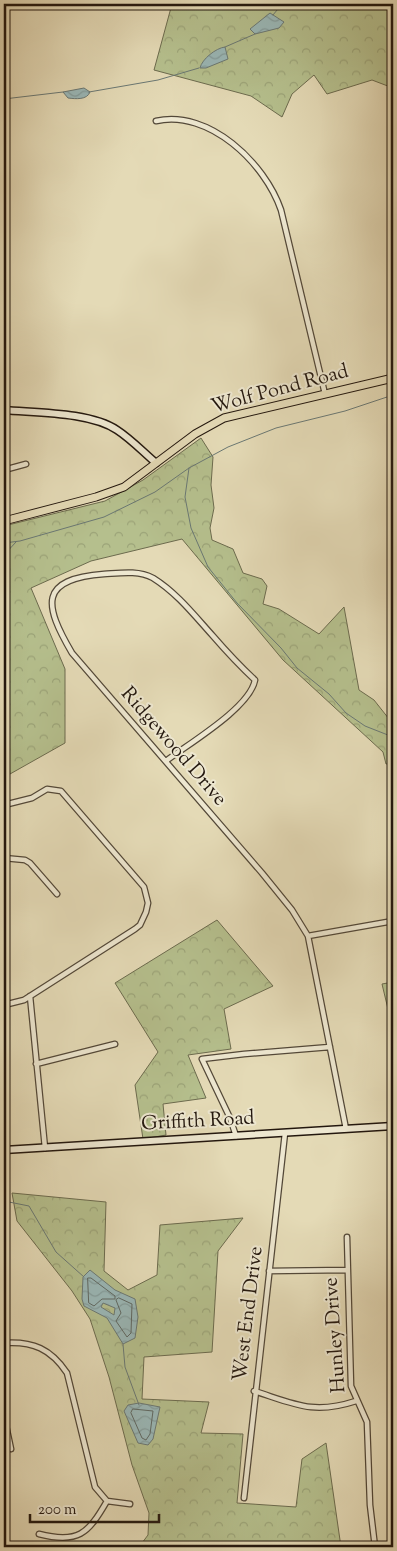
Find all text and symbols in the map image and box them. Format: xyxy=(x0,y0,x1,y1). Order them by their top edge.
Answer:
street label: Wolf Pond Road xyxy=(208,358,352,422)
street label: Ridgewood Drive xyxy=(113,681,233,813)
street label: Griffith Road xyxy=(141,1105,255,1139)
street label: West End Drive xyxy=(226,1245,272,1383)
street label: Hunley Drive xyxy=(317,1276,355,1394)
scale bar xyxy=(30,1491,159,1523)
text: 200 m xyxy=(38,1500,77,1521)

